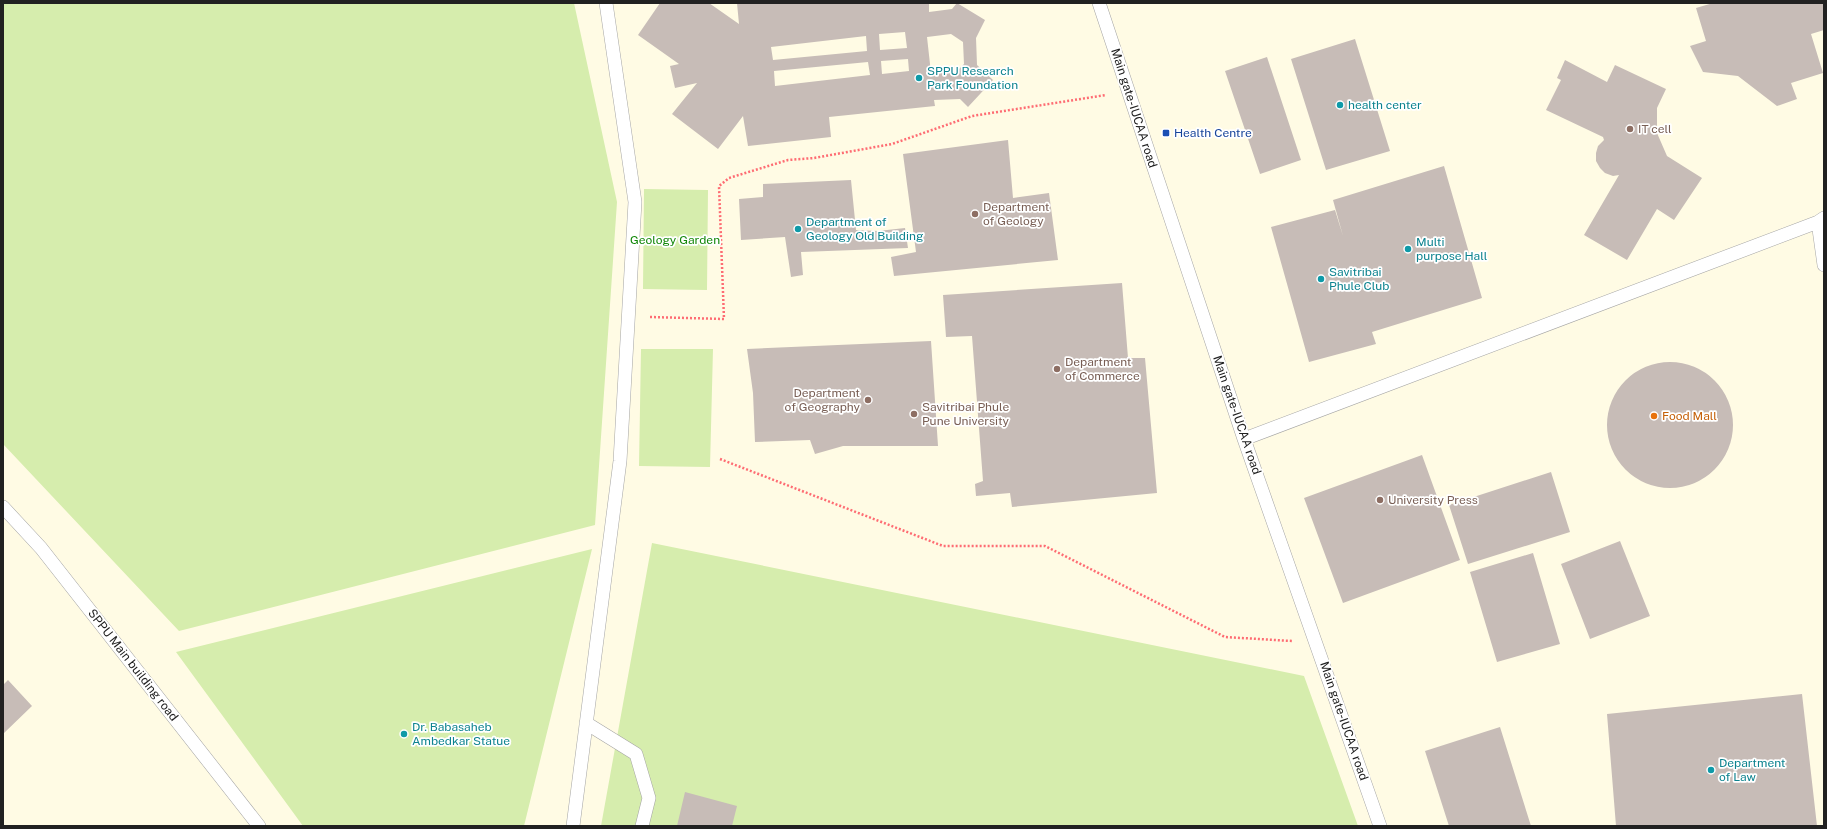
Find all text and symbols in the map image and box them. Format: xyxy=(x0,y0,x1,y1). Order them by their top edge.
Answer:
street label: Main gate-IUCAA road xyxy=(1108,47,1160,169)
place label: SPPU Research Park Foundation xyxy=(927,64,1018,92)
marker: SPPU Research Park Foundation xyxy=(914,73,924,83)
place label: health center xyxy=(1348,98,1422,112)
marker: health center xyxy=(1335,100,1345,110)
place label: IT cell xyxy=(1638,122,1672,136)
marker: IT cell xyxy=(1625,124,1635,134)
place label: Health Centre xyxy=(1174,126,1252,140)
marker: Health Centre xyxy=(1161,128,1171,138)
place label: Department of Geology xyxy=(983,200,1050,228)
marker: Department of Geology xyxy=(970,209,980,219)
place label: Department of Geology Old Building xyxy=(806,215,924,243)
marker: Department of Geology Old Building xyxy=(793,224,803,234)
park label: Geology Garden xyxy=(630,233,720,247)
place label: Multi purpose Hall xyxy=(1416,235,1488,263)
marker: Multi purpose Hall xyxy=(1403,244,1413,254)
place label: Savitribai Phule Club xyxy=(1329,265,1389,293)
marker: Savitribai Phule Club xyxy=(1316,274,1326,284)
street label: Main gate-IUCAA road xyxy=(1210,354,1264,476)
place label: Department of Commerce xyxy=(1065,355,1140,383)
marker: Department of Commerce xyxy=(1052,364,1062,374)
place label: Department of Geography xyxy=(785,386,861,414)
marker: Department of Geography xyxy=(863,395,873,405)
place label: Savitribai Phule Pune University xyxy=(922,400,1010,428)
marker: Savitribai Phule Pune University xyxy=(909,409,919,419)
place label: Food Mall xyxy=(1662,409,1717,423)
marker: Food Mall xyxy=(1649,411,1659,421)
place label: University Press xyxy=(1388,493,1478,507)
marker: University Press xyxy=(1375,495,1385,505)
street label: SPPU Main building road xyxy=(85,606,181,724)
street label: Main gate-IUCAA road xyxy=(1317,660,1371,782)
place label: Dr. Babasaheb Ambedkar Statue xyxy=(412,720,510,748)
marker: Dr. Babasaheb Ambedkar Statue xyxy=(399,729,409,739)
place label: Department of Law xyxy=(1719,756,1786,784)
marker: Department of Law xyxy=(1706,765,1716,775)

